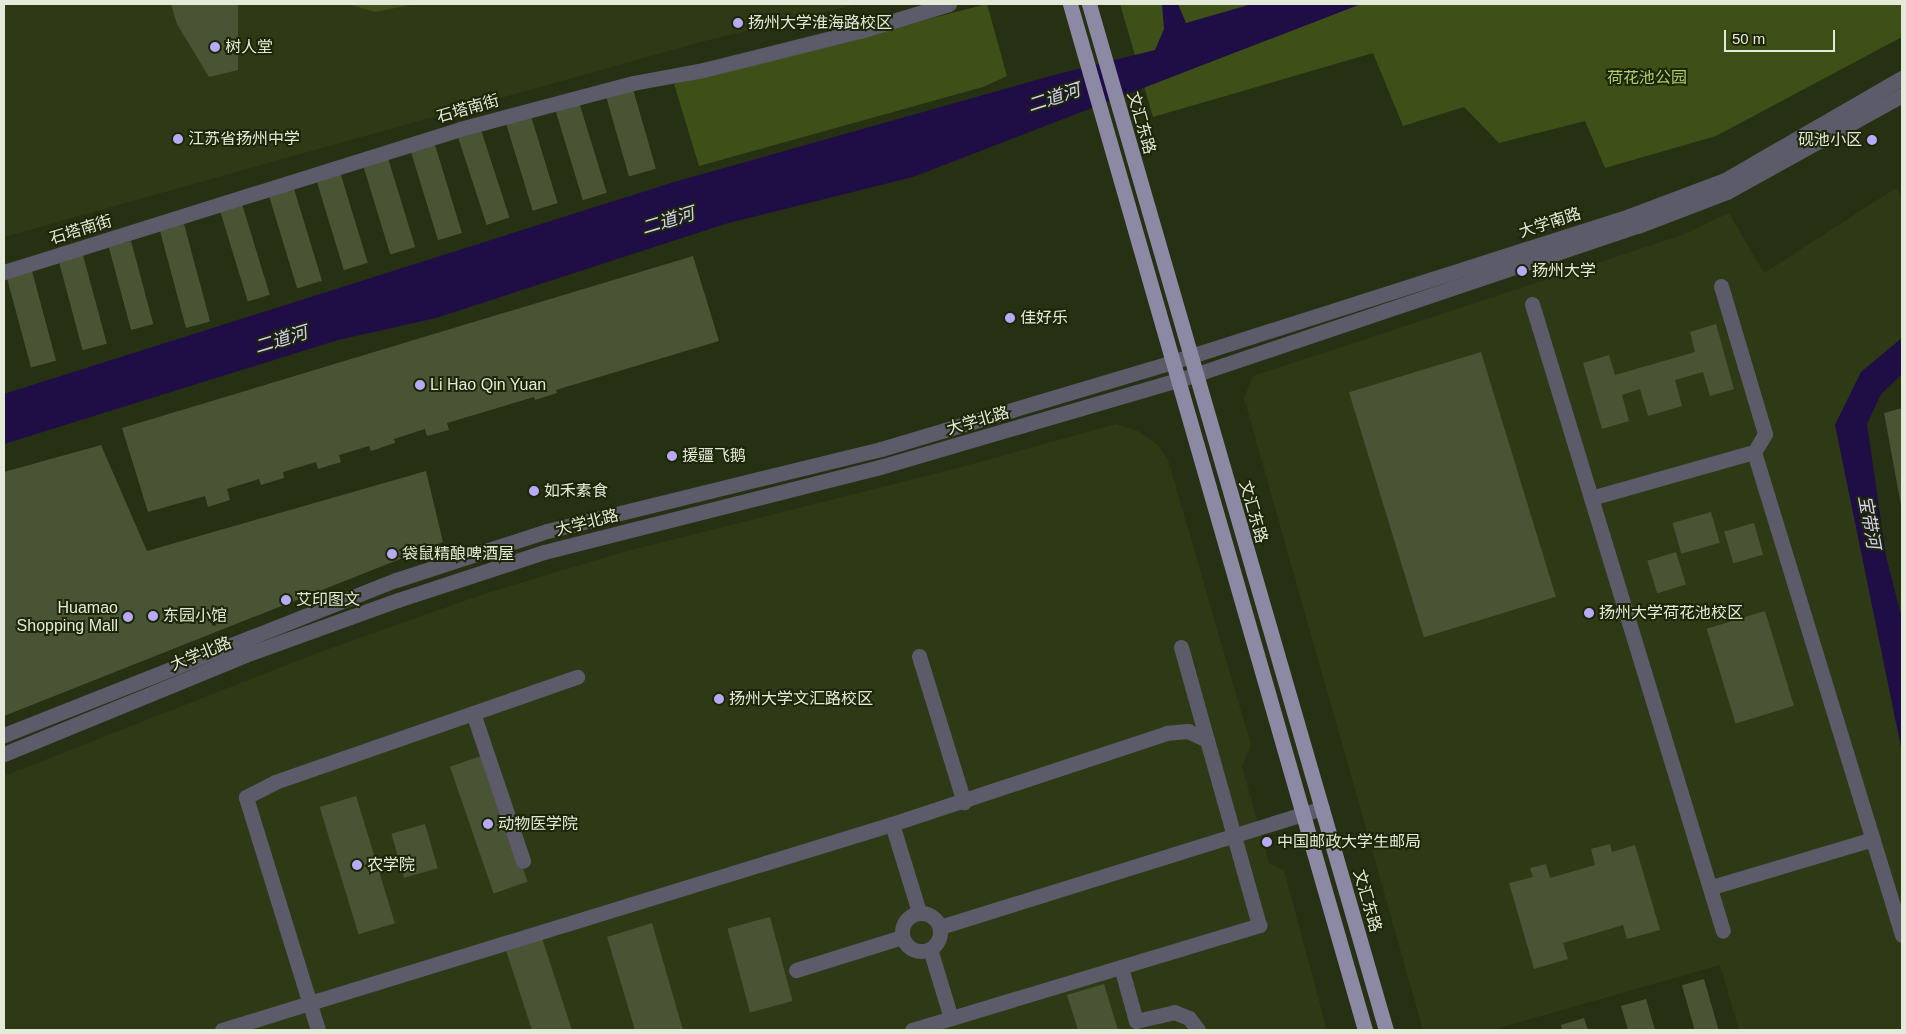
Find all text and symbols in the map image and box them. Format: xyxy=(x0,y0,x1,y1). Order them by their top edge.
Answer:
place label: 扬州大学淮海路校区 xyxy=(748,13,892,33)
marker: 扬州大学淮海路校区 xyxy=(732,17,744,29)
scale bar xyxy=(1726,20,1837,52)
text: 50 m xyxy=(1732,30,1765,47)
place label: 树人堂 xyxy=(225,37,273,57)
marker: 树人堂 xyxy=(209,41,221,53)
park label: 荷花池公园 xyxy=(1607,68,1687,88)
water label: 二道河 xyxy=(1025,79,1083,117)
street label: 文汇东路 xyxy=(1123,90,1159,156)
street label: 石塔南街 xyxy=(435,91,501,127)
place label: 江苏省扬州中学 xyxy=(188,129,300,149)
place label: 砚池小区 xyxy=(1798,130,1862,150)
marker: 江苏省扬州中学 xyxy=(172,133,184,145)
marker: 砚池小区 xyxy=(1866,134,1878,146)
water label: 二道河 xyxy=(639,203,697,239)
street label: 大学南路 xyxy=(1517,204,1583,242)
street label: 石塔南街 xyxy=(48,211,114,249)
place label: 扬州大学 xyxy=(1532,261,1596,281)
marker: 扬州大学 xyxy=(1516,265,1528,277)
place label: 佳好乐 xyxy=(1020,308,1068,328)
marker: 佳好乐 xyxy=(1004,312,1016,324)
water label: 二道河 xyxy=(252,322,310,358)
place label: Li Hao Qin Yuan xyxy=(430,375,547,395)
marker: Li Hao Qin Yuan xyxy=(414,379,426,391)
street label: 大学北路 xyxy=(945,403,1011,439)
place label: 援疆飞鹅 xyxy=(682,446,746,466)
marker: 援疆飞鹅 xyxy=(666,450,678,462)
street label: 文汇东路 xyxy=(1235,479,1271,545)
place label: 如禾素食 xyxy=(544,481,608,501)
marker: 如禾素食 xyxy=(528,485,540,497)
water label: 宝带河 xyxy=(1854,494,1884,550)
street label: 大学北路 xyxy=(554,506,620,540)
place label: 袋鼠精酿啤酒屋 xyxy=(402,544,514,564)
marker: 袋鼠精酿啤酒屋 xyxy=(386,548,398,560)
place label: 艾印图文 xyxy=(296,590,360,610)
marker: 艾印图文 xyxy=(280,594,292,606)
place label: Huamao Shopping Mall xyxy=(17,598,118,636)
place label: 扬州大学荷花池校区 xyxy=(1599,603,1743,623)
place label: 东园小馆 xyxy=(163,606,227,626)
marker: 扬州大学荷花池校区 xyxy=(1583,607,1595,619)
marker: 东园小馆 xyxy=(147,610,159,622)
marker: Huamao Shopping Mall xyxy=(122,611,134,623)
street label: 大学北路 xyxy=(168,633,234,675)
place label: 扬州大学文汇路校区 xyxy=(729,689,873,709)
marker: 扬州大学文汇路校区 xyxy=(713,693,725,705)
place label: 动物医学院 xyxy=(498,814,578,834)
marker: 动物医学院 xyxy=(482,818,494,830)
place label: 中国邮政大学生邮局 xyxy=(1277,832,1421,852)
marker: 中国邮政大学生邮局 xyxy=(1261,836,1273,848)
place label: 农学院 xyxy=(367,855,415,875)
marker: 农学院 xyxy=(351,859,363,871)
street label: 文汇东路 xyxy=(1349,868,1385,934)

